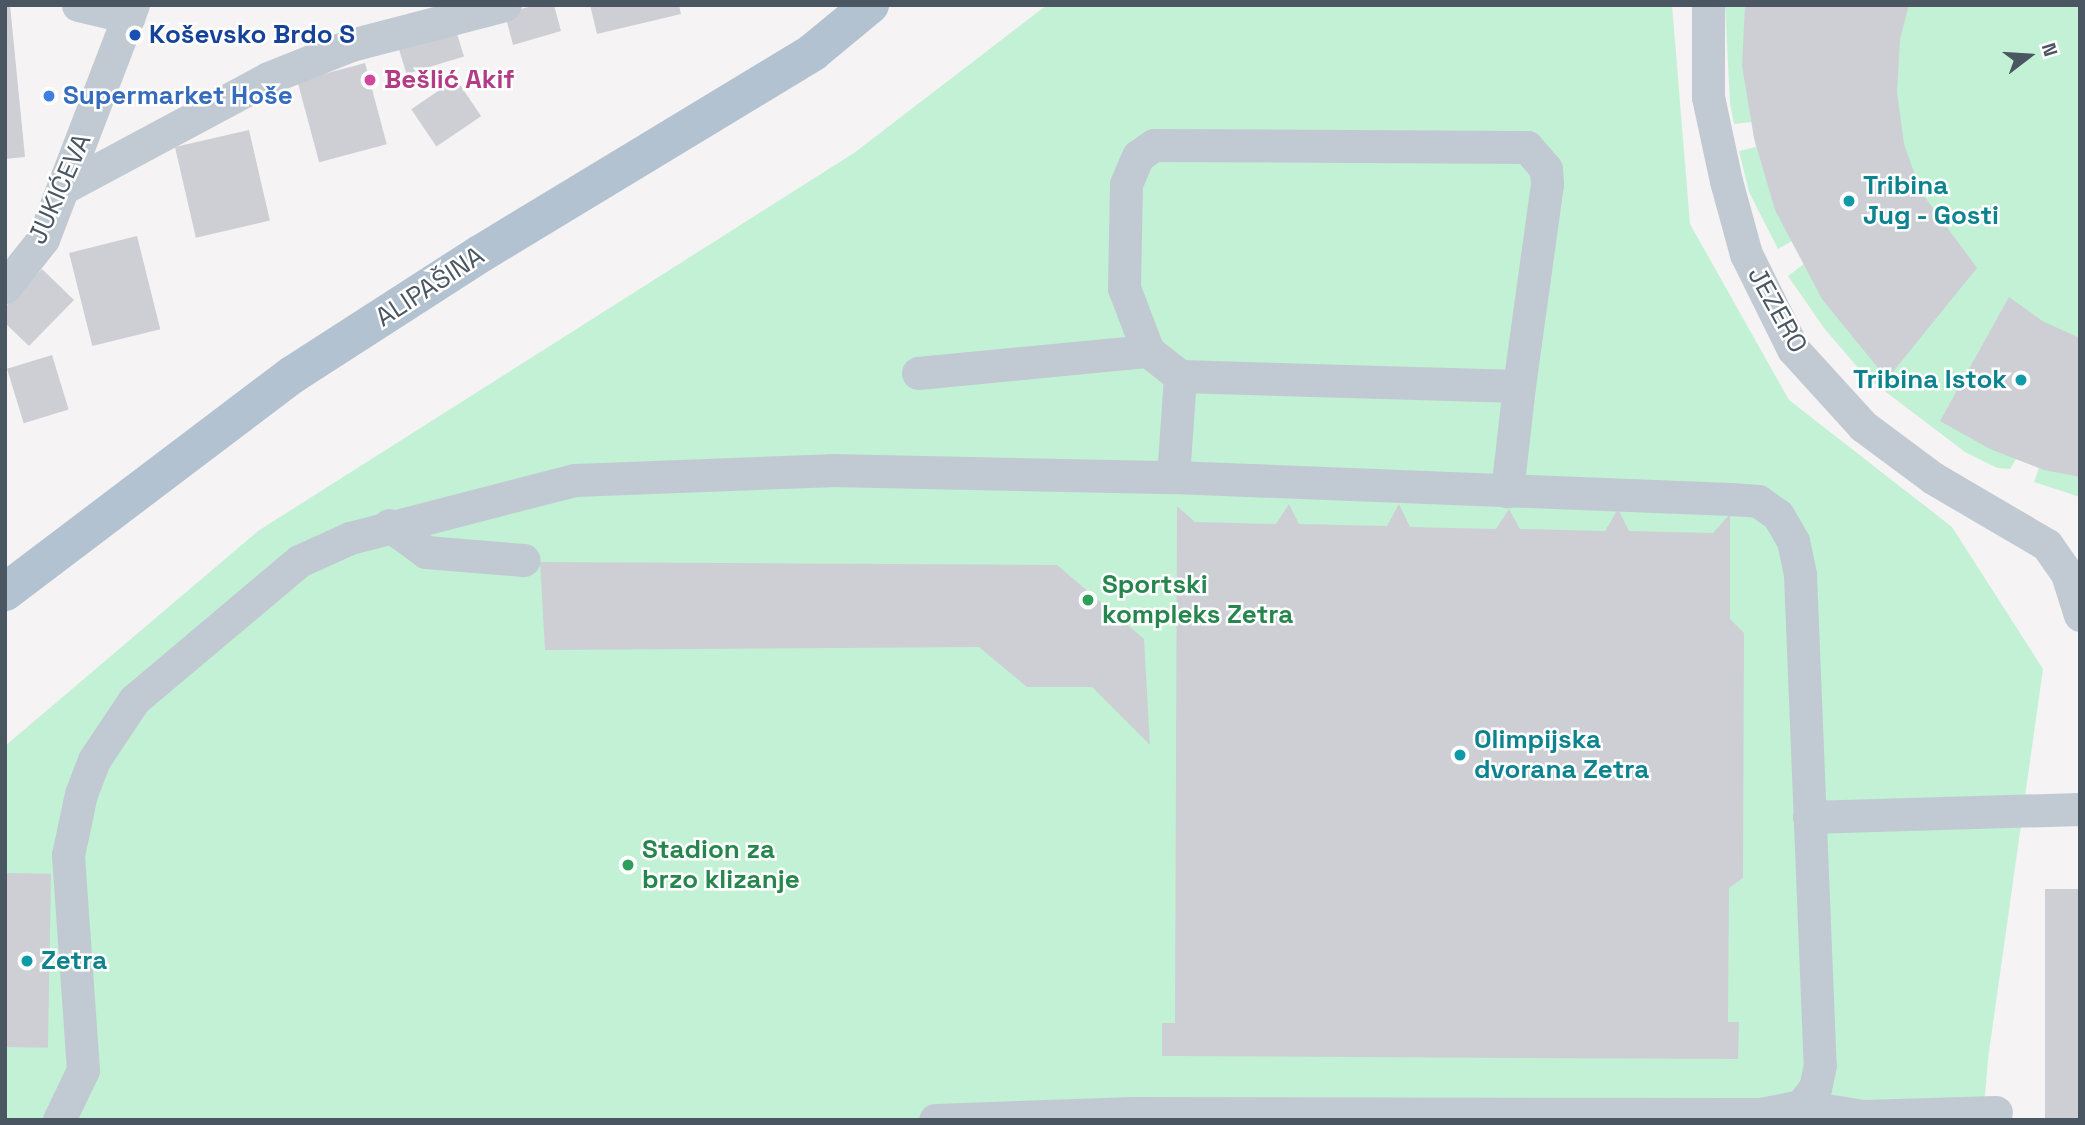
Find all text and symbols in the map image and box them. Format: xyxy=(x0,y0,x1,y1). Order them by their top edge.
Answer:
place label: Koševsko Brdo S xyxy=(149,19,355,51)
north arrow xyxy=(1994,21,2064,91)
marker: Koševsko Brdo S xyxy=(127,27,143,43)
text: N xyxy=(2036,40,2063,59)
place label: Bešlić Akif xyxy=(384,64,515,96)
marker: Bešlić Akif xyxy=(362,72,378,88)
place label: Supermarket Hoše xyxy=(63,80,293,112)
marker: Supermarket Hoše xyxy=(41,88,57,104)
street label: JUKIĆEVA xyxy=(22,129,98,249)
place label: Tribina Jug - Gosti xyxy=(1863,170,2000,232)
marker: Tribina Jug - Gosti xyxy=(1841,193,1857,209)
street label: ALIPAŠINA xyxy=(370,240,490,334)
street label: JEZERO xyxy=(1741,262,1813,358)
place label: Tribina Istok xyxy=(1853,364,2007,396)
marker: Tribina Istok xyxy=(2013,372,2029,388)
place label: Sportski kompleks Zetra xyxy=(1102,569,1293,630)
marker: Sportski kompleks Zetra xyxy=(1080,592,1096,608)
place label: Olimpijska dvorana Zetra xyxy=(1474,724,1649,786)
marker: Olimpijska dvorana Zetra xyxy=(1452,747,1468,763)
place label: Stadion za brzo klizanje xyxy=(642,834,800,896)
marker: Stadion za brzo klizanje xyxy=(620,857,636,873)
place label: Zetra xyxy=(41,945,107,977)
marker: Zetra xyxy=(19,953,35,969)

